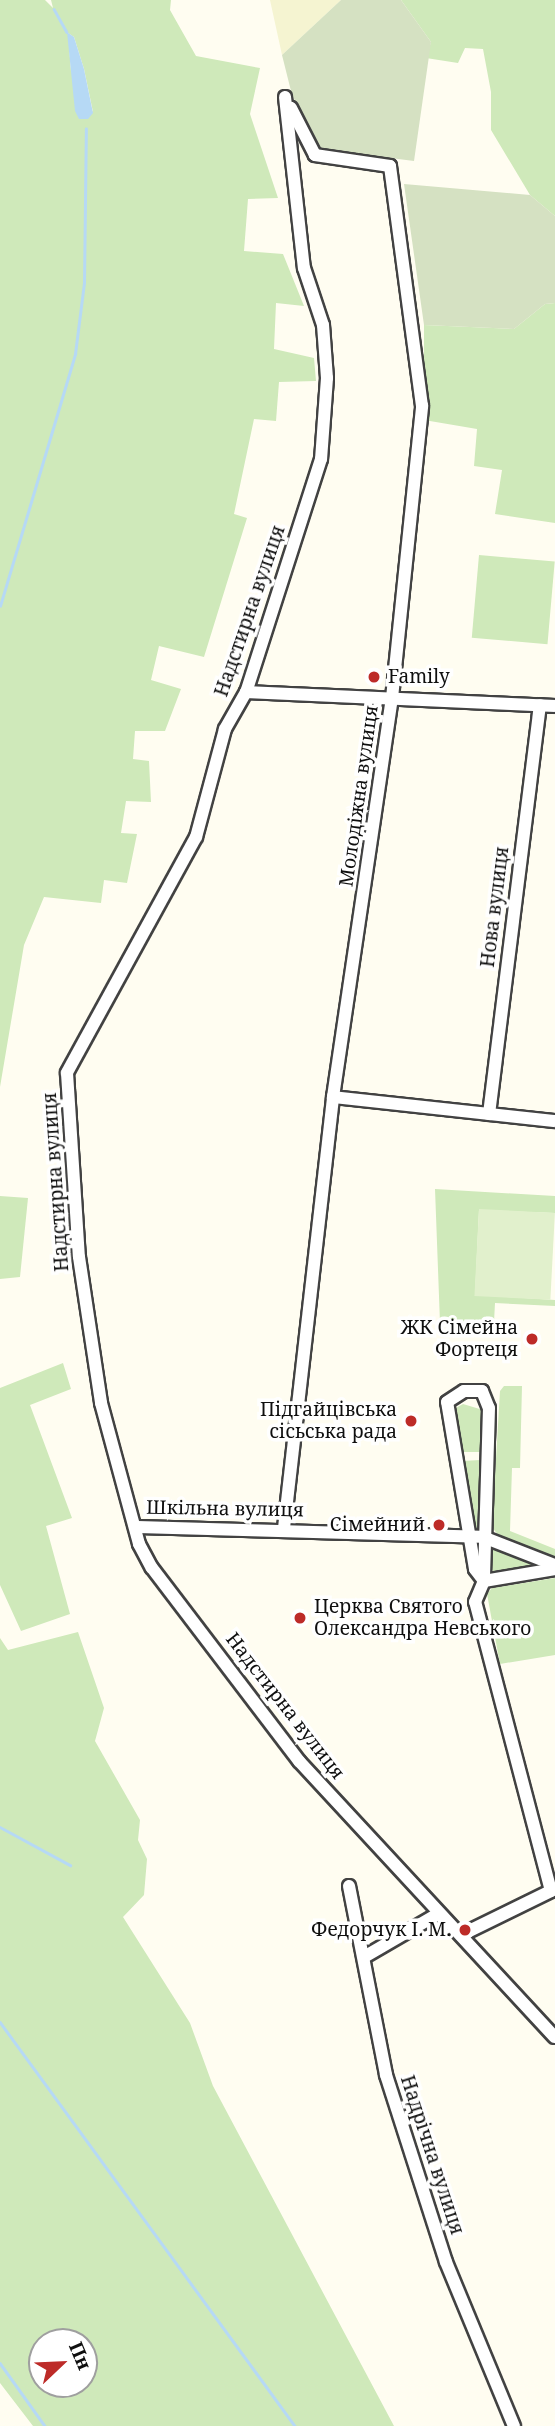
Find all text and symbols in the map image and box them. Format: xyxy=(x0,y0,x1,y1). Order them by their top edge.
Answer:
street label: Надстирна вулиця xyxy=(210,522,290,700)
place label: Family xyxy=(388,666,450,688)
marker: Family xyxy=(366,669,382,685)
street label: Молодіжна вулиця xyxy=(335,704,383,888)
street label: Нова вулиця xyxy=(476,845,514,969)
street label: Надстирна вулиця xyxy=(38,1092,74,1272)
place label: ЖК Сімейна Фортеця xyxy=(401,1317,518,1361)
marker: ЖК Сімейна Фортеця xyxy=(524,1331,540,1347)
place label: Підгайцівська сісьська рада xyxy=(260,1399,397,1443)
marker: Підгайцівська сісьська рада xyxy=(403,1413,419,1429)
street label: Шкільна вулиця xyxy=(146,1496,304,1522)
place label: Сімейний xyxy=(330,1514,425,1536)
marker: Сімейний xyxy=(431,1517,447,1533)
place label: Церква Святого Олександра Невського xyxy=(314,1596,531,1640)
marker: Церква Святого Олександра Невського xyxy=(292,1610,308,1626)
street label: Надстирна вулиця xyxy=(221,1628,349,1784)
place label: Федорчук І. М. xyxy=(311,1919,451,1941)
marker: Федорчук І. М. xyxy=(457,1922,473,1938)
street label: Надрічна вулиця xyxy=(396,2073,468,2237)
north arrow xyxy=(28,2328,98,2398)
text: Пн xyxy=(63,2338,98,2374)

